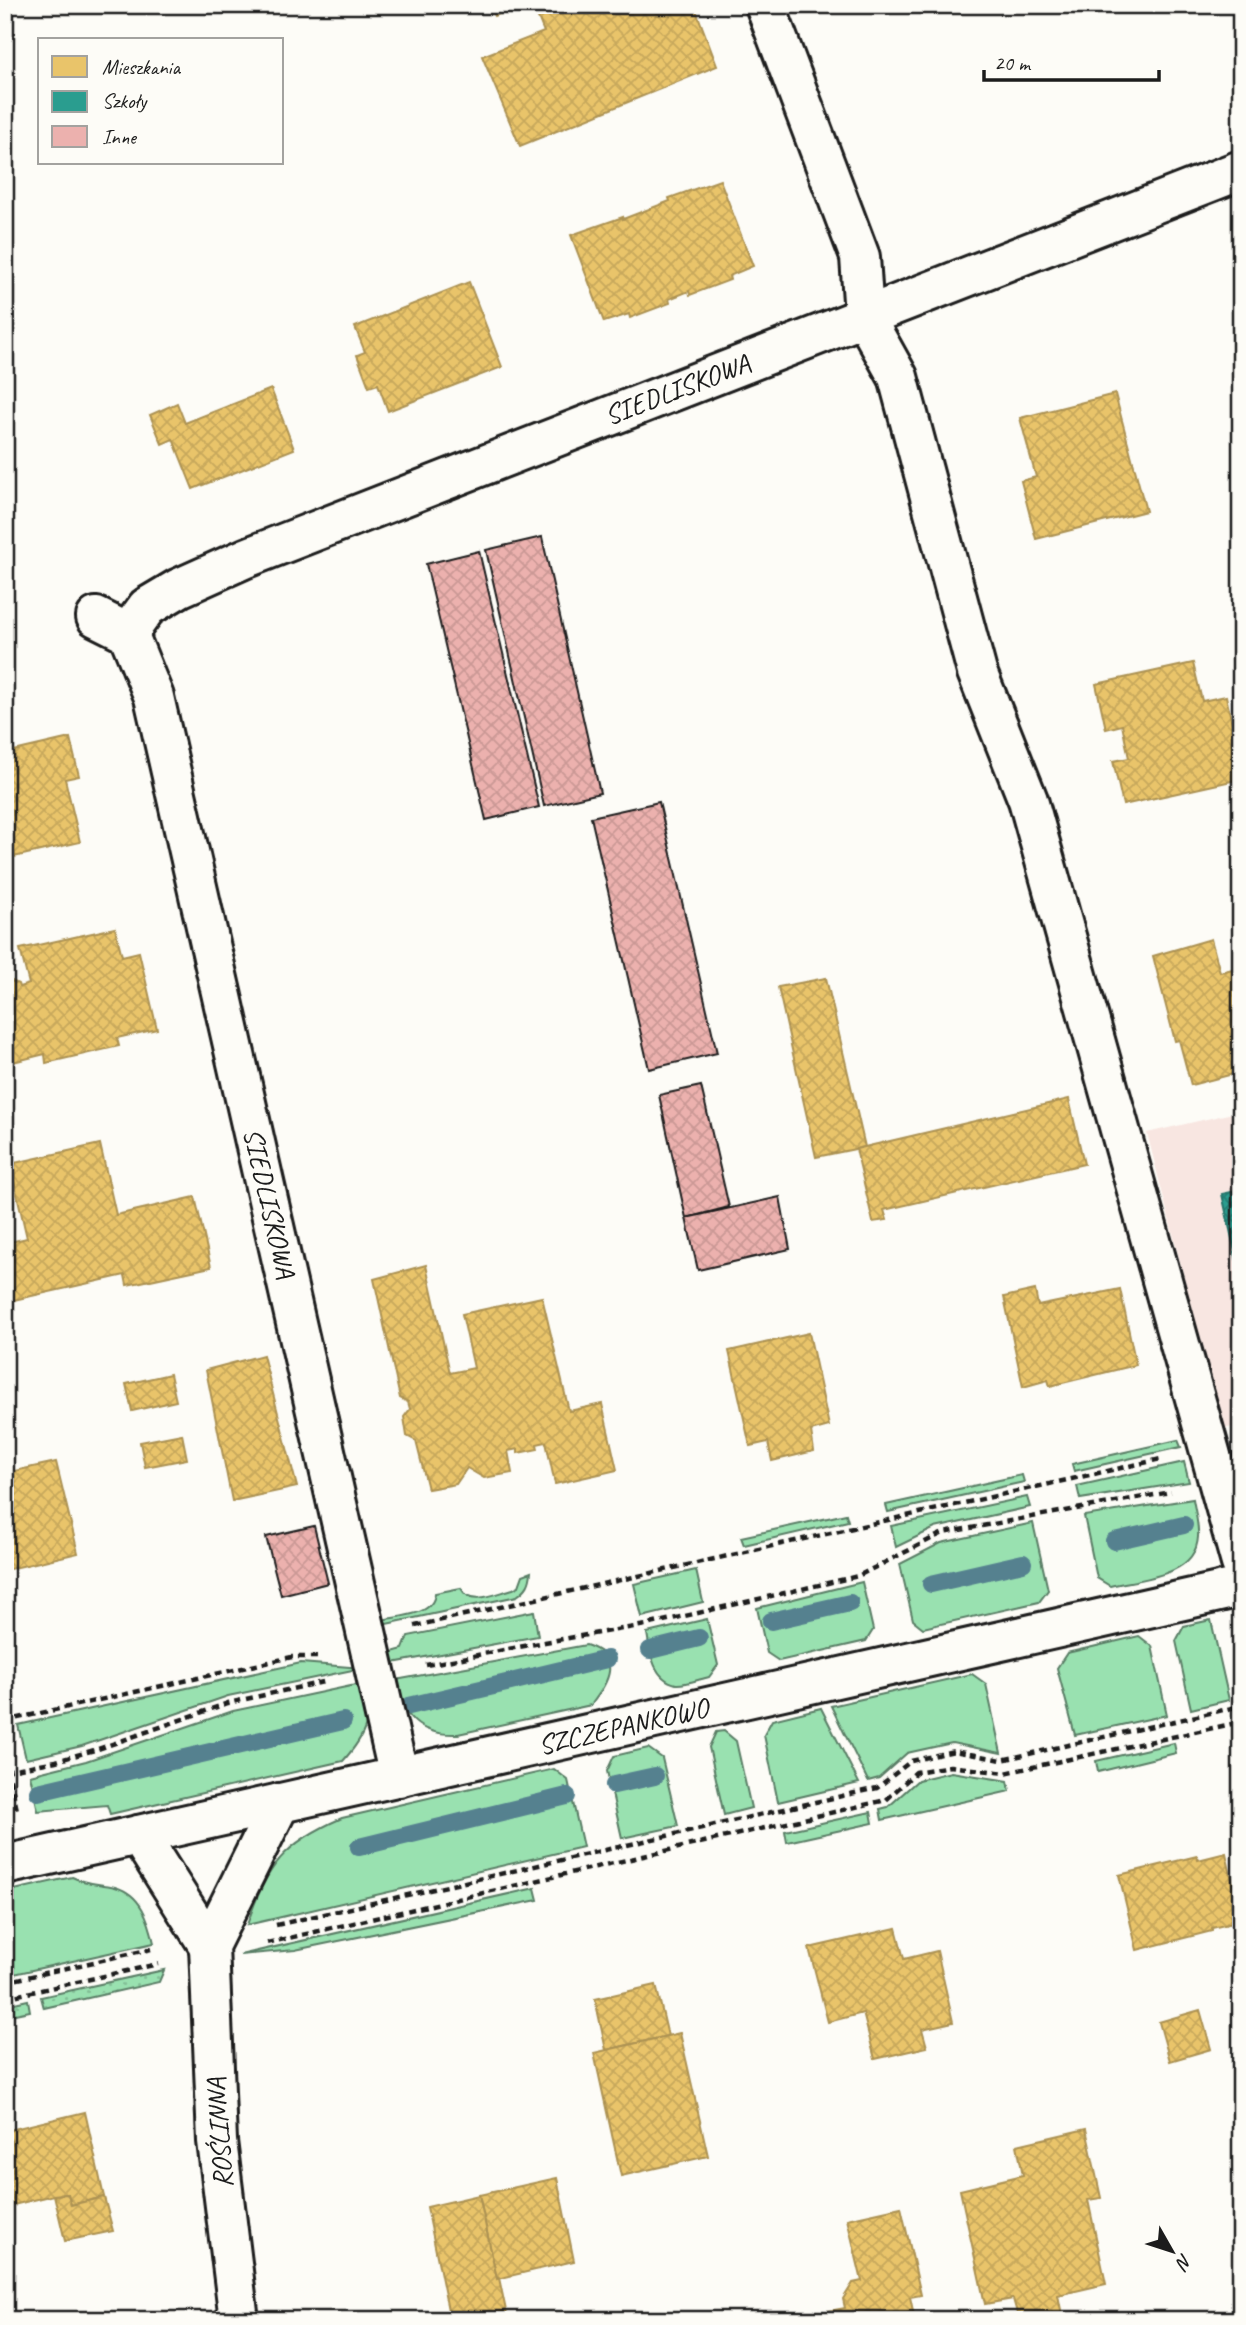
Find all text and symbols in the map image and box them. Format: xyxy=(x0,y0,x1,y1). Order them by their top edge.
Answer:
legend xyxy=(38,38,284,164)
scale bar xyxy=(984,38,1158,82)
text: 20 m xyxy=(994,50,1032,76)
text: Mieszkania xyxy=(102,54,182,80)
text: Szkoły xyxy=(102,88,148,114)
text: Inne xyxy=(102,124,138,150)
street label: SIEDLISKOWA xyxy=(599,345,755,433)
street label: SIEDLISKOWA xyxy=(236,1125,304,1282)
street label: SZCZEPANKOWO xyxy=(535,1689,714,1763)
street label: ROŚLINNA xyxy=(198,2076,240,2189)
north arrow xyxy=(1138,2216,1208,2286)
text: N xyxy=(1169,2249,1197,2276)

